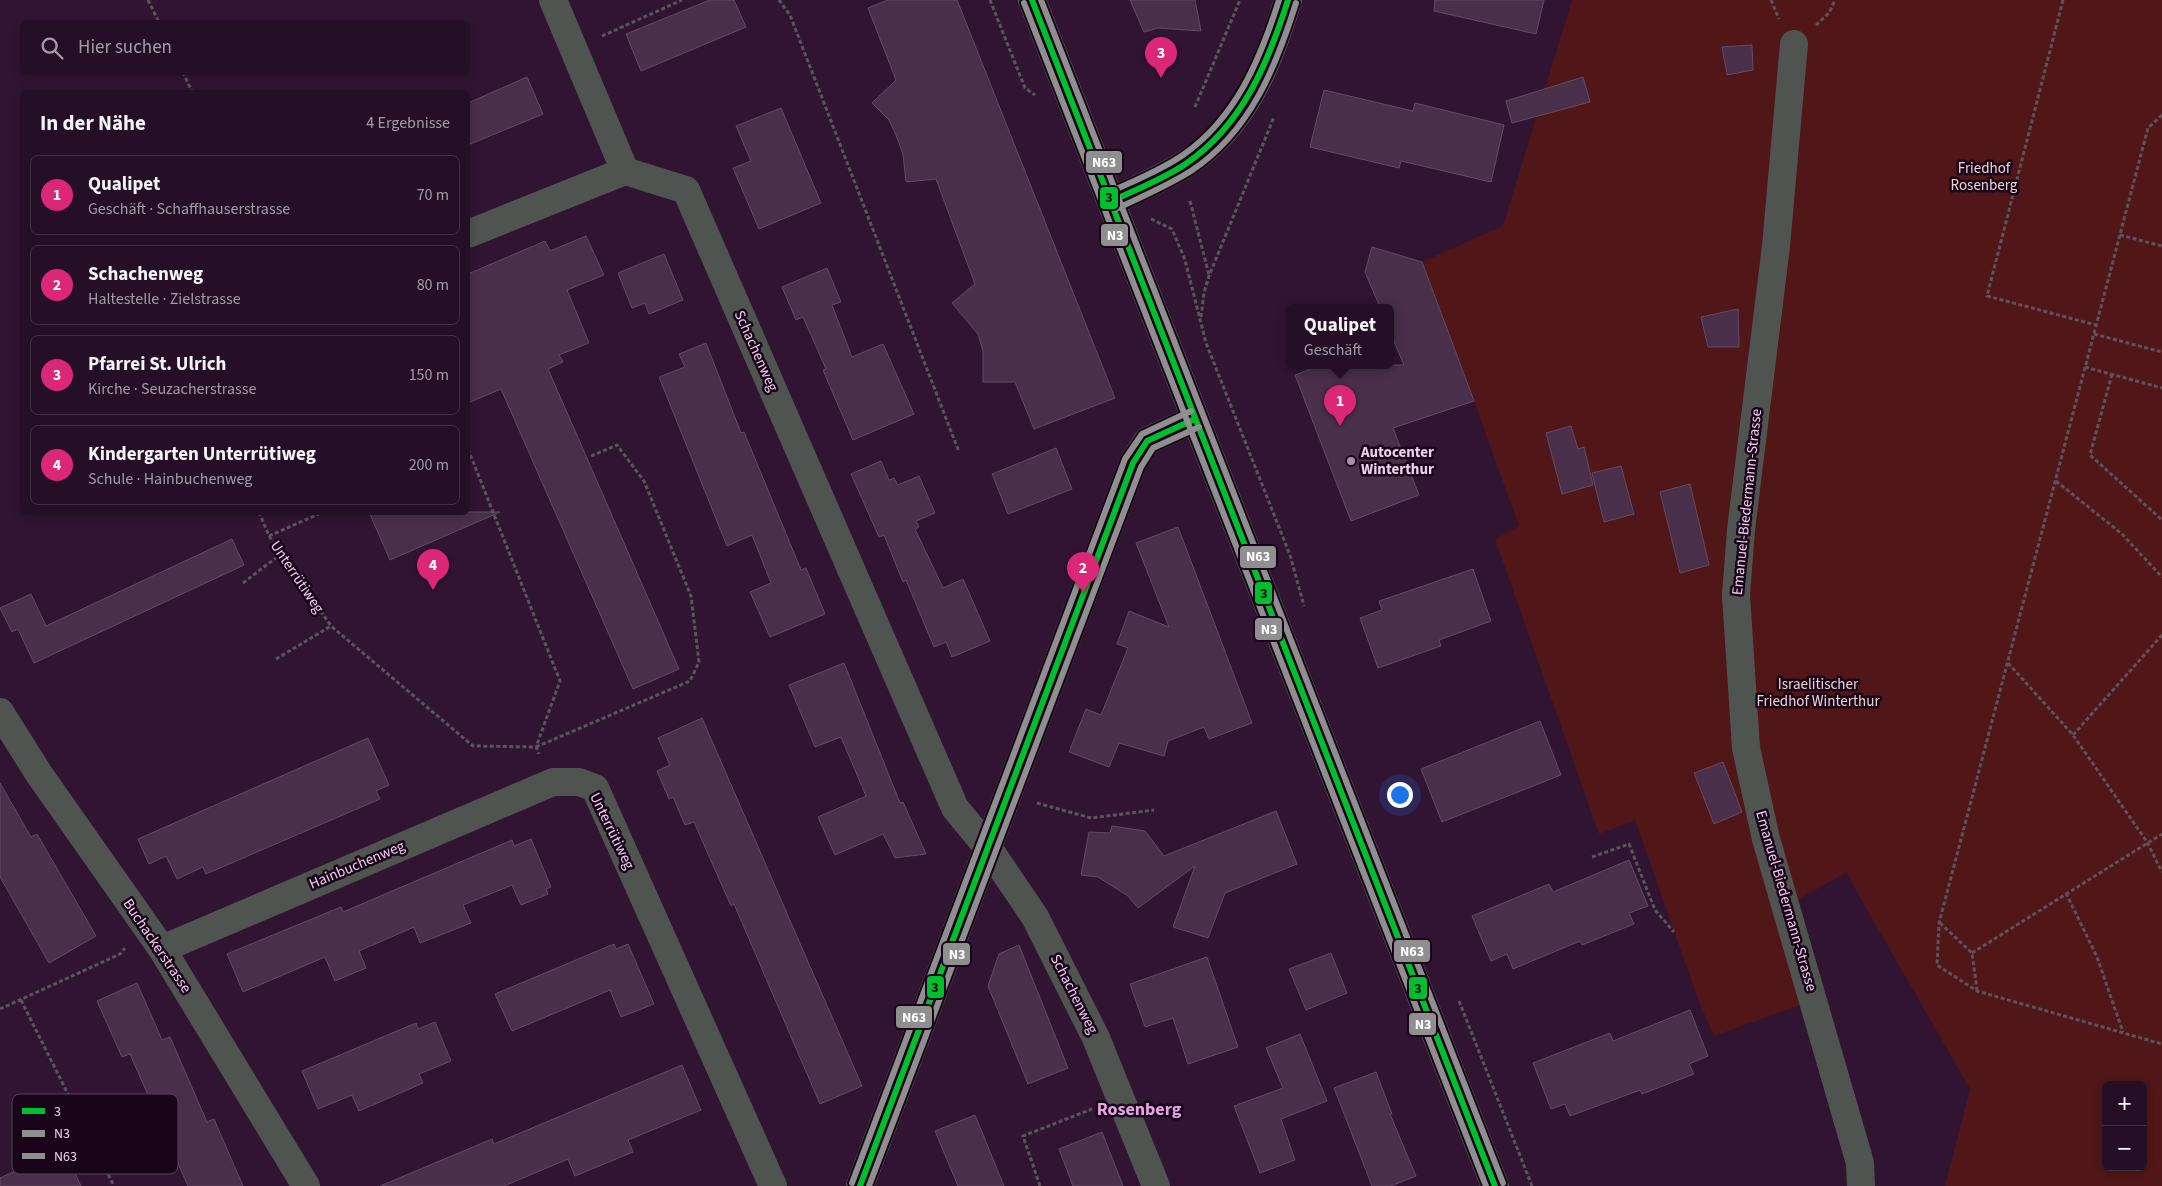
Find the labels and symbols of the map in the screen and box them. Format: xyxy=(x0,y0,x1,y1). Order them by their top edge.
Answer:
pin: 3 xyxy=(1145,37,1177,78)
line badge: N63 xyxy=(1085,150,1123,174)
text: N63 xyxy=(1092,153,1116,173)
park label: Friedhof Rosenberg xyxy=(1951,158,2018,196)
line badge: 3 xyxy=(1099,186,1119,210)
text: 3 xyxy=(1105,188,1113,208)
line badge: N3 xyxy=(1100,223,1129,247)
text: N3 xyxy=(1107,226,1123,246)
street label: Schachenweg xyxy=(729,307,783,395)
pin: 1 xyxy=(1324,385,1356,426)
street label: Emanuel-Biedermann-Strasse xyxy=(1727,408,1767,596)
place label: Autocenter Winterthur xyxy=(1360,442,1434,480)
marker: Autocenter Winterthur xyxy=(1345,455,1357,467)
street label: Unterrütiweg xyxy=(265,537,329,618)
line badge: N63 xyxy=(1239,545,1277,569)
text: N63 xyxy=(1246,547,1270,567)
pin: 4 xyxy=(417,549,449,590)
pin: 2 xyxy=(1067,552,1099,593)
line badge: 3 xyxy=(1254,581,1273,605)
text: 3 xyxy=(1260,584,1268,604)
line badge: N3 xyxy=(1254,617,1283,641)
text: N3 xyxy=(1261,620,1277,640)
park label: Israelitischer Friedhof Winterthur xyxy=(1756,674,1880,712)
your location xyxy=(1387,782,1413,808)
street label: Unterrütiweg xyxy=(584,789,640,873)
street label: Emanuel-Biedermann-Strasse xyxy=(1750,808,1822,994)
street label: Hainbuchenweg xyxy=(306,835,408,895)
street label: Buchackerstrasse xyxy=(118,895,196,997)
line badge: N63 xyxy=(1393,939,1431,963)
line badge: N3 xyxy=(942,942,971,966)
text: N63 xyxy=(1400,942,1424,962)
text: N3 xyxy=(949,945,965,965)
street label: Schachenweg xyxy=(1045,951,1103,1038)
line badge: 3 xyxy=(926,975,945,999)
line badge: 3 xyxy=(1408,976,1428,1000)
text: 3 xyxy=(931,978,939,998)
text: 3 xyxy=(1414,979,1422,999)
line badge: N63 xyxy=(895,1005,933,1029)
text: N63 xyxy=(902,1008,926,1028)
line badge: N3 xyxy=(1408,1012,1437,1036)
text: N3 xyxy=(1415,1015,1431,1035)
legend xyxy=(12,1094,178,1174)
district label: Rosenberg xyxy=(1097,1097,1182,1122)
text: 3 xyxy=(54,1102,61,1122)
text: N3 xyxy=(54,1124,70,1144)
text: N63 xyxy=(54,1147,77,1167)

